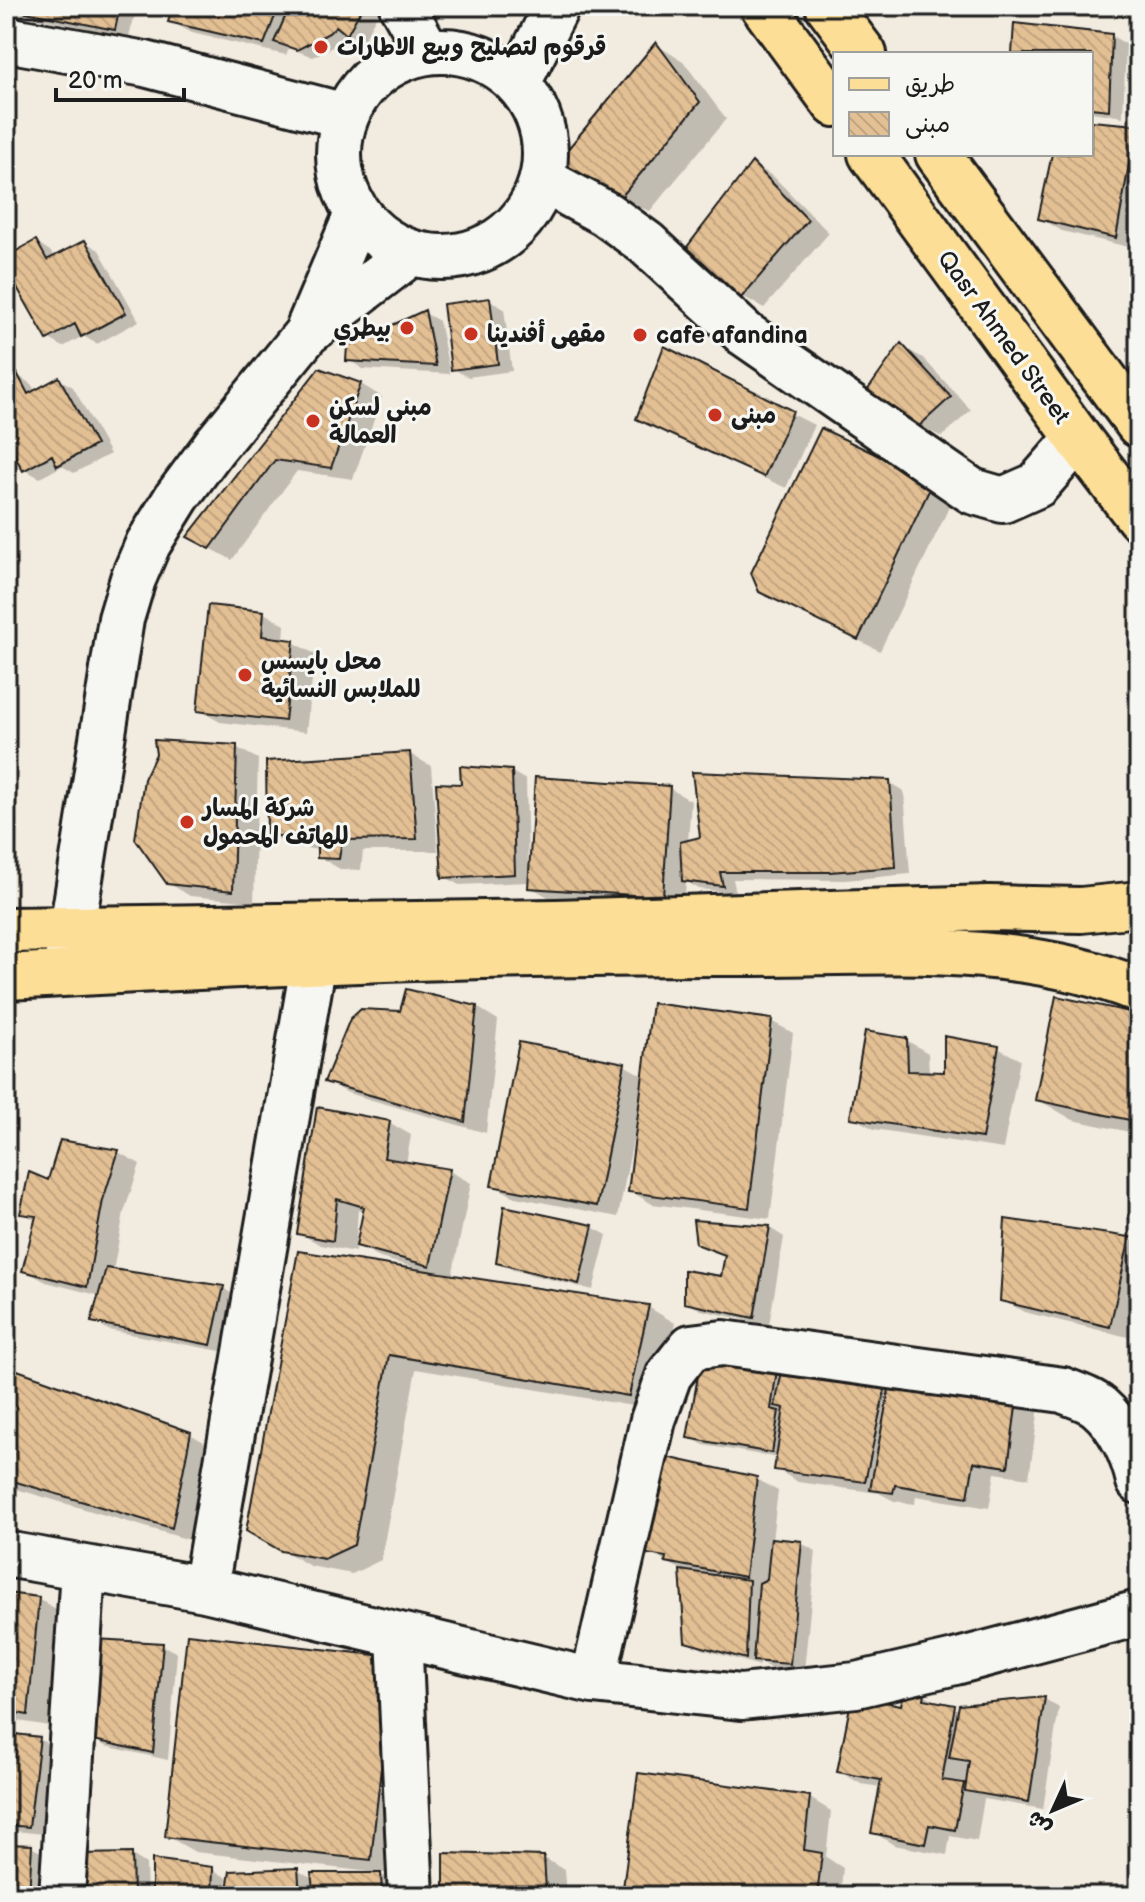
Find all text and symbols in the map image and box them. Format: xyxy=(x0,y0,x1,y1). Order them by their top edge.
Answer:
place label: قرقوم لتصليح وبيع الاطارات xyxy=(337,33,606,65)
marker: قرقوم لتصليح وبيع الاطارات xyxy=(312,38,330,56)
scale bar xyxy=(56,52,184,102)
legend xyxy=(833,52,1093,156)
text: 20 m xyxy=(68,66,123,95)
text: طريق xyxy=(905,70,955,99)
text: مبنى xyxy=(905,110,950,139)
street label: Qasr Ahmed Street xyxy=(931,245,1077,430)
place label: بيطري xyxy=(333,314,391,346)
marker: بيطري xyxy=(398,319,416,337)
place label: مقهى أفندينا xyxy=(487,319,606,349)
place label: cafe afandina xyxy=(656,321,808,350)
marker: مقهى أفندينا xyxy=(462,325,480,343)
marker: cafe afandina xyxy=(631,326,649,344)
place label: مبنى لسكن العمالة xyxy=(329,393,432,450)
place label: مبنى xyxy=(731,401,776,430)
marker: مبنى xyxy=(706,406,724,424)
marker: مبنى لسكن العمالة xyxy=(304,412,322,430)
place label: محل بايسس للملابس النسائية xyxy=(261,647,420,704)
marker: محل بايسس للملابس النسائية xyxy=(236,666,254,684)
place label: شركة المسار للهاتف المحمول xyxy=(201,794,348,851)
marker: شركة المسار للهاتف المحمول xyxy=(178,813,196,831)
north arrow xyxy=(1013,1770,1093,1850)
text: ش xyxy=(1022,1805,1058,1841)

